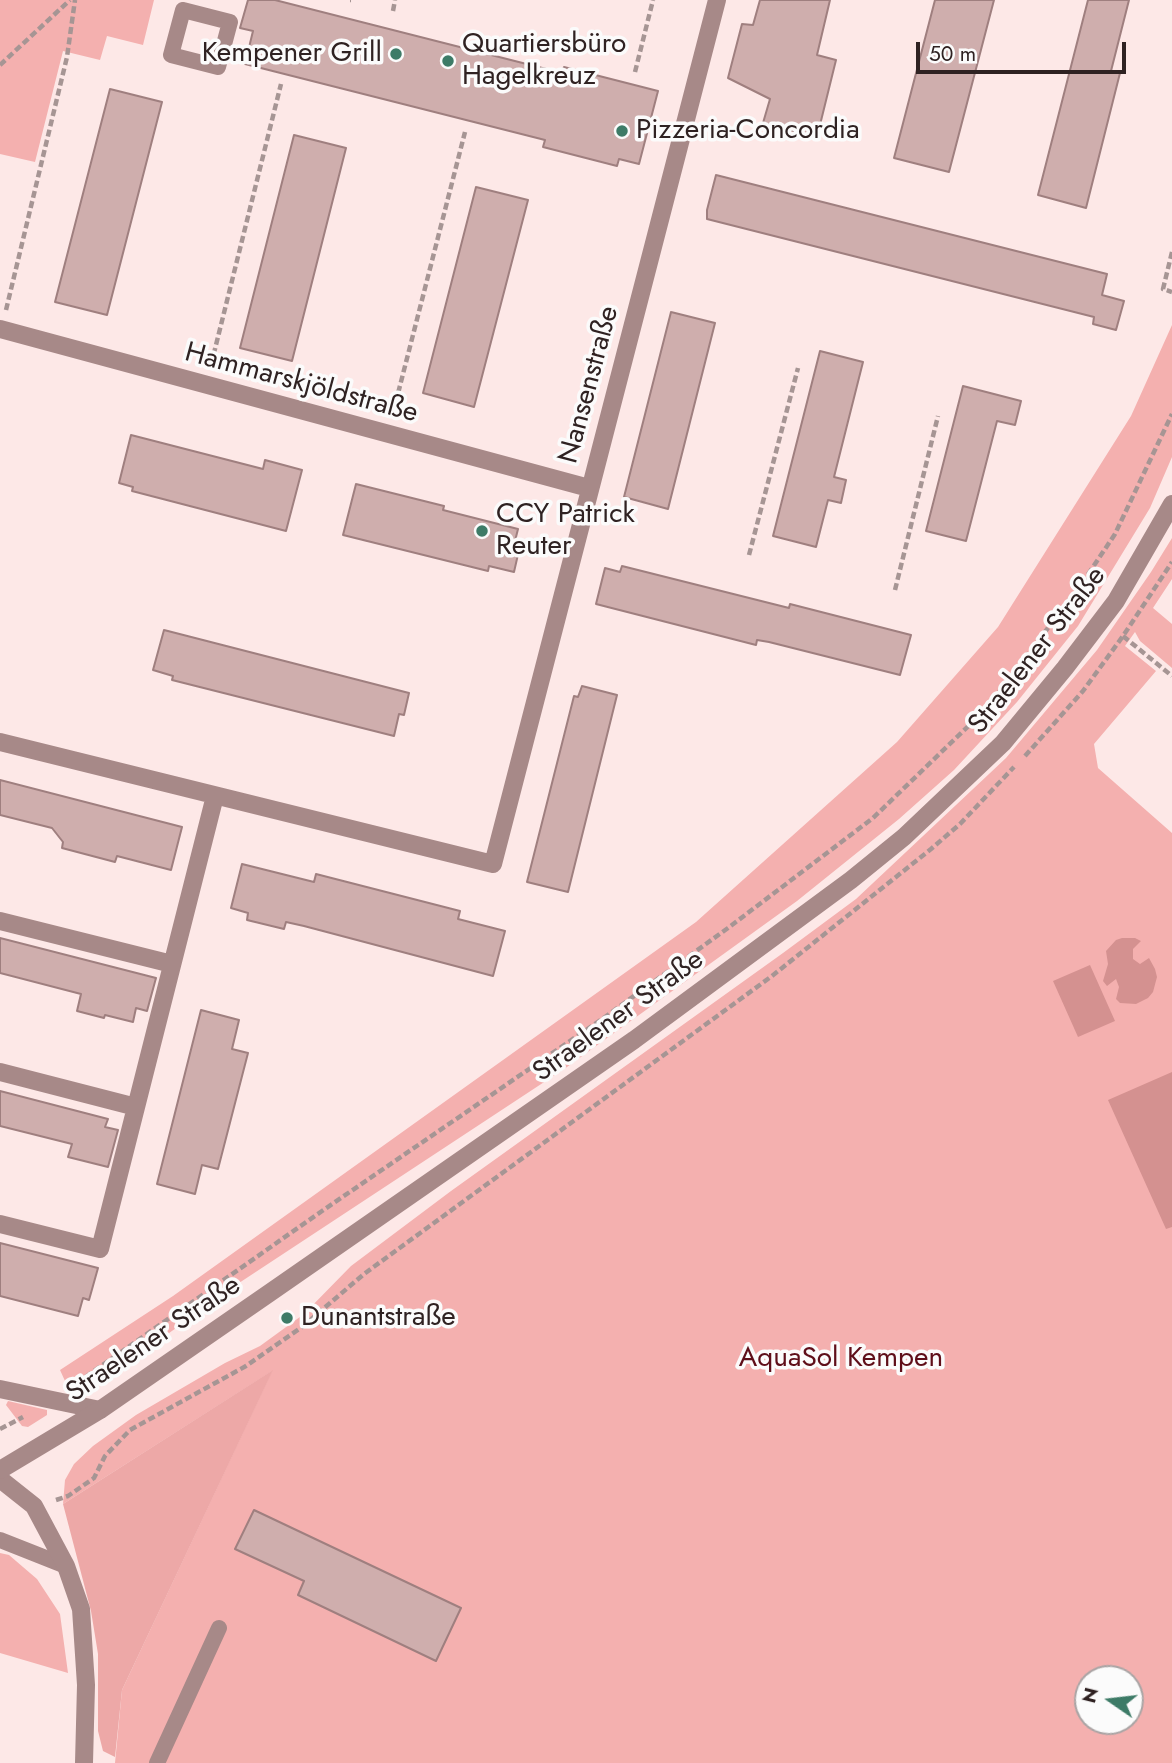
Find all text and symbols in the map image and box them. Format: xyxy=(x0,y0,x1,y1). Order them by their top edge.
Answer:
place label: Quartiersbüro Hagelkreuz xyxy=(462,28,626,94)
scale bar xyxy=(920,28,1130,72)
place label: Kempener Grill xyxy=(202,37,382,71)
text: 50 m xyxy=(929,39,976,69)
marker: Kempener Grill xyxy=(388,46,404,62)
marker: Quartiersbüro Hagelkreuz xyxy=(440,53,456,69)
place label: Pizzeria-Concordia xyxy=(636,114,860,148)
marker: Pizzeria-Concordia xyxy=(614,123,630,139)
street label: Nansenstraße xyxy=(553,303,627,467)
street label: Hammarskjöldstraße xyxy=(181,337,421,431)
place label: CCY Patrick Reuter xyxy=(496,498,635,564)
marker: CCY Patrick Reuter xyxy=(474,523,490,539)
street label: Straelener Straße xyxy=(962,561,1114,741)
street label: Straelener Straße xyxy=(527,944,711,1090)
street label: Straelener Straße xyxy=(60,1269,248,1411)
place label: Dunantstraße xyxy=(301,1301,456,1335)
marker: Dunantstraße xyxy=(279,1310,295,1326)
park label: AquaSol Kempen xyxy=(739,1342,943,1376)
north arrow xyxy=(1074,1665,1144,1735)
text: N xyxy=(1075,1685,1105,1706)

